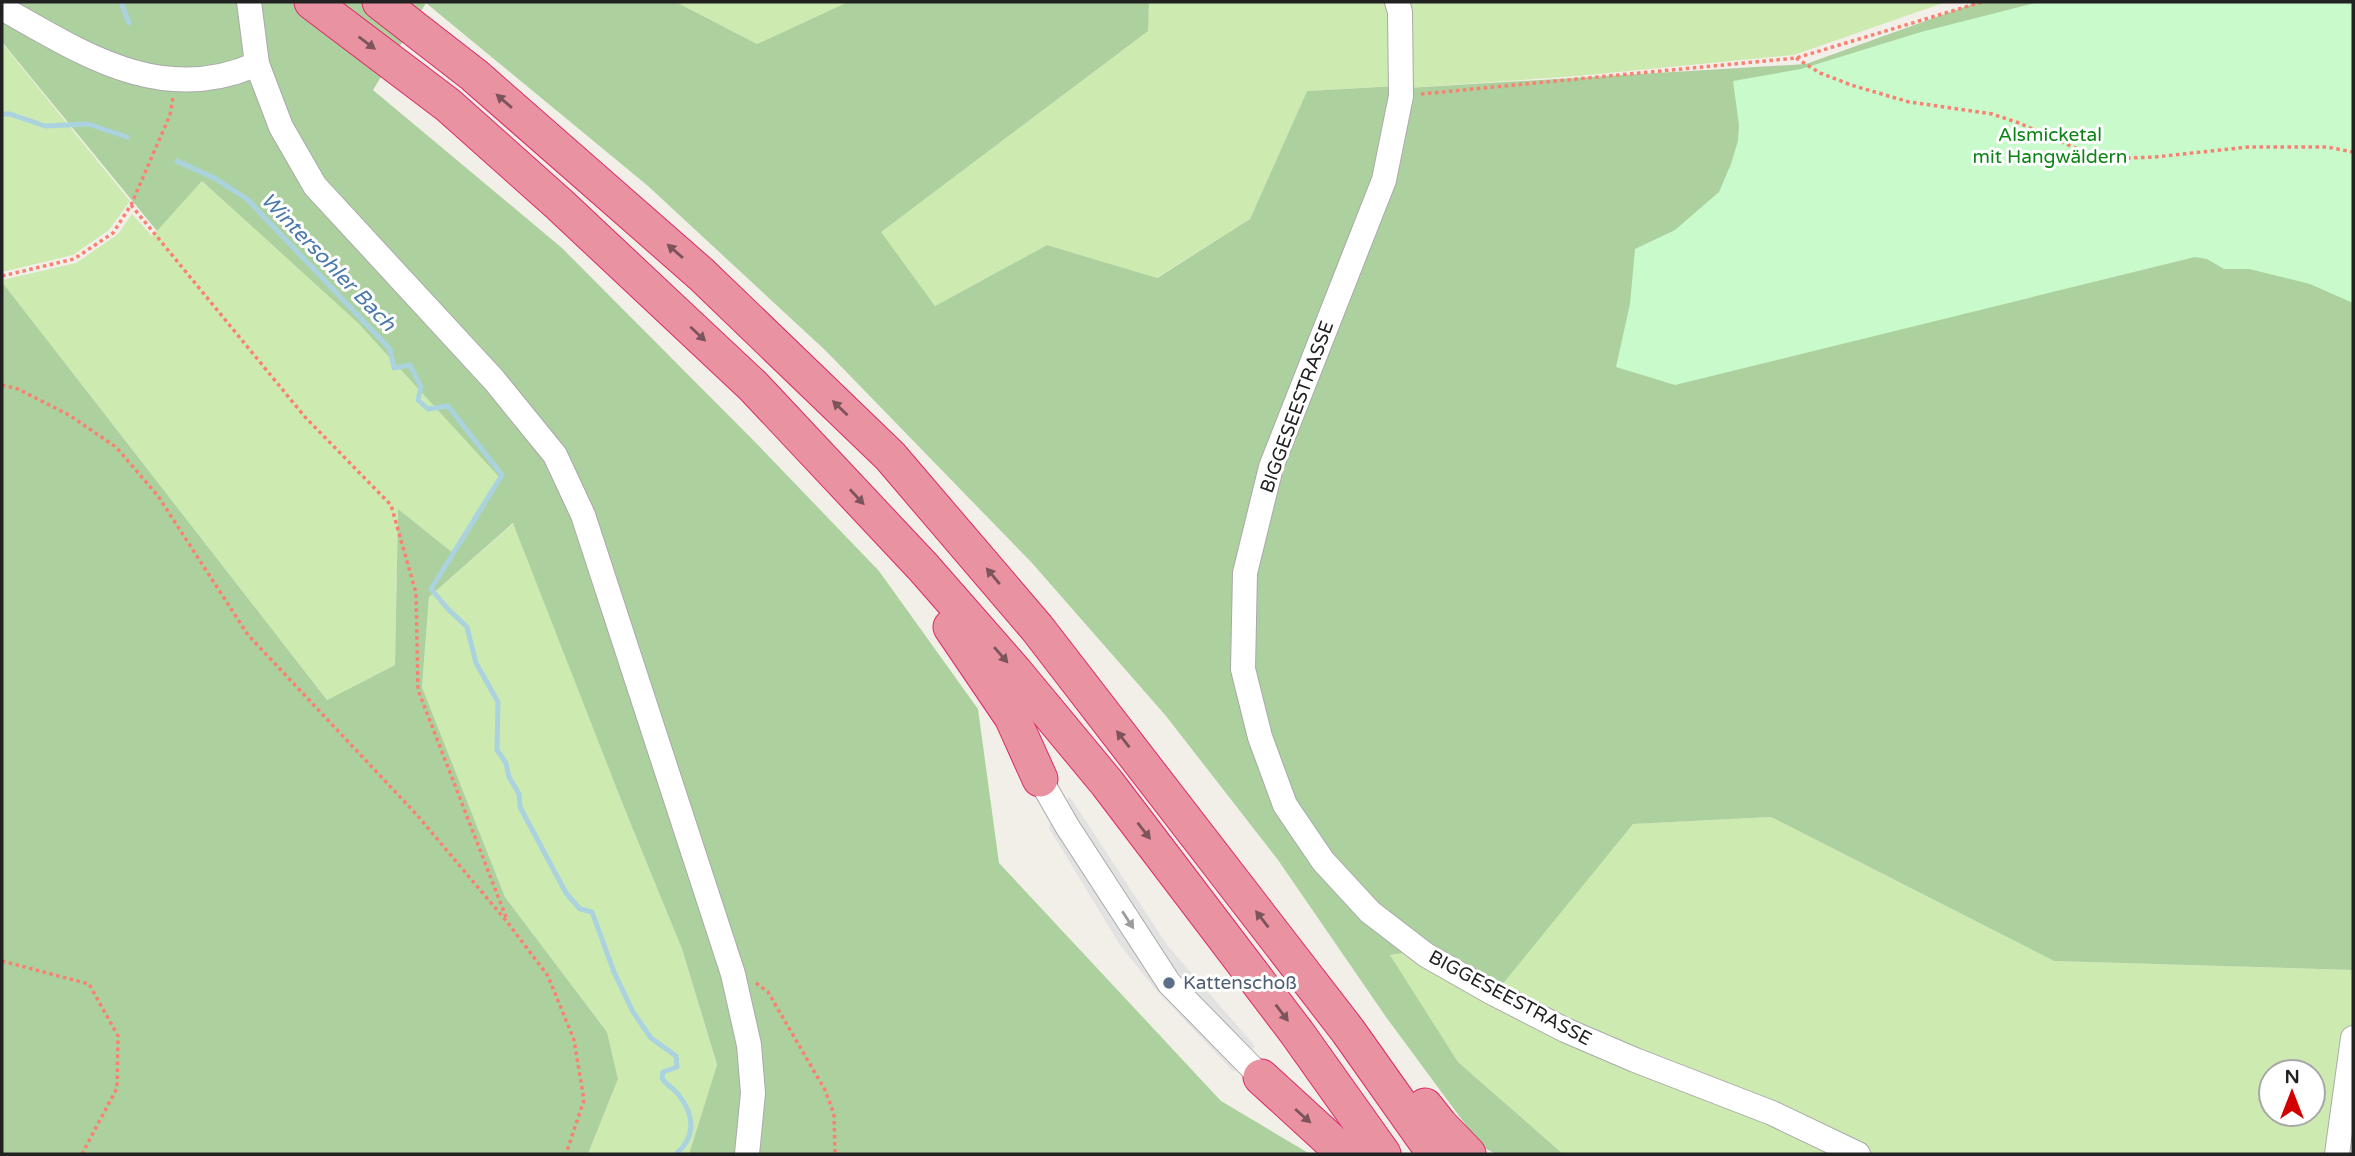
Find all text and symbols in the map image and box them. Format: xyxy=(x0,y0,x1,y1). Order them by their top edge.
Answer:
one-way arrow xyxy=(358,36,376,50)
one-way arrow xyxy=(495,93,513,109)
park label: Alsmicketal mit Hangwäldern xyxy=(1973,124,2127,168)
water label: Wintersohler Bach xyxy=(255,187,401,337)
one-way arrow xyxy=(666,243,684,259)
street label: BIGGESEESTRASSE xyxy=(1256,318,1338,496)
one-way arrow xyxy=(689,326,706,342)
one-way arrow xyxy=(832,400,849,416)
one-way arrow xyxy=(849,488,865,505)
one-way arrow xyxy=(985,567,1001,585)
one-way arrow xyxy=(993,646,1009,664)
one-way arrow xyxy=(1115,730,1130,748)
one-way arrow xyxy=(1137,822,1152,840)
one-way arrow xyxy=(1122,910,1135,930)
one-way arrow xyxy=(1254,910,1269,928)
street label: BIGGESEESTRASSE xyxy=(1425,946,1595,1050)
place label: Kattenschoß xyxy=(1183,972,1297,994)
marker: Kattenschoß xyxy=(1161,975,1177,991)
one-way arrow xyxy=(1274,1003,1289,1021)
north arrow xyxy=(2257,1058,2327,1128)
text: N xyxy=(2284,1066,2300,1088)
one-way arrow xyxy=(1294,1107,1311,1123)

